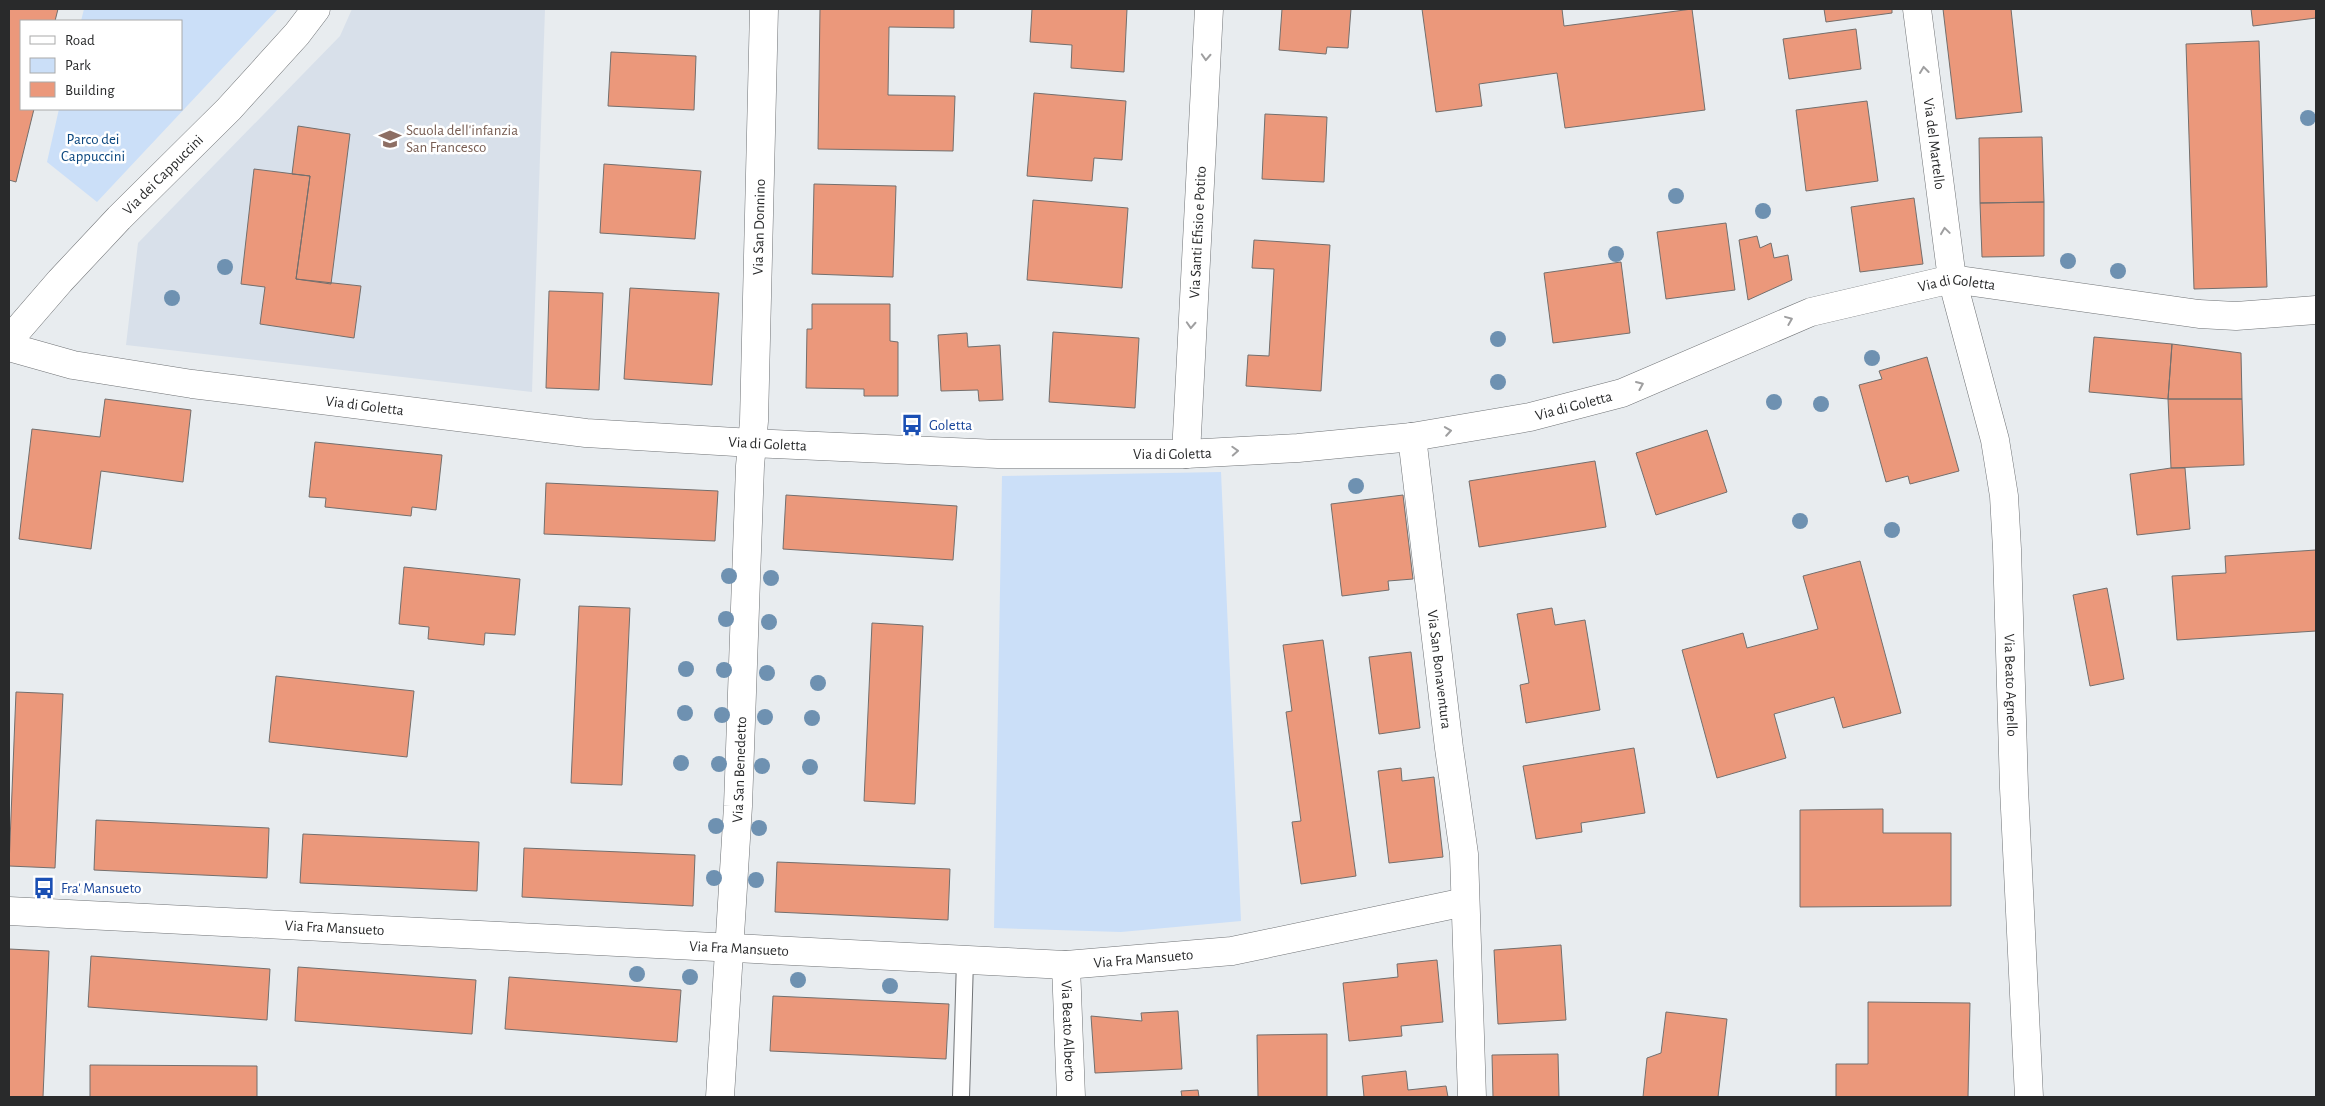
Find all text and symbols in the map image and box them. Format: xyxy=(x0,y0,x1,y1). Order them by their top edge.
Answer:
legend xyxy=(20,20,182,110)
text: Road xyxy=(65,33,95,48)
one-way arrow xyxy=(1201,54,1211,62)
text: Park xyxy=(65,58,91,73)
one-way arrow xyxy=(1919,66,1930,74)
text: Building xyxy=(65,83,115,98)
street label: Via del Martello xyxy=(1921,97,1947,191)
place label: Scuola dell'infanzia San Francesco xyxy=(406,123,518,155)
school or university icon: Scuola dell'infanzia San Francesco xyxy=(377,126,403,152)
park label: Parco dei Cappuccini xyxy=(61,132,125,164)
street label: Via dei Cappuccini xyxy=(120,132,206,218)
street label: Via Santi Efisio e Potito xyxy=(1187,166,1209,299)
street label: Via San Donnino xyxy=(751,179,768,275)
one-way arrow xyxy=(1940,227,1951,235)
street label: Via di Goletta xyxy=(1917,272,1996,295)
one-way arrow xyxy=(1784,316,1793,327)
one-way arrow xyxy=(1186,321,1197,329)
one-way arrow xyxy=(1635,381,1644,392)
street label: Via di Goletta xyxy=(1534,389,1614,423)
street label: Via di Goletta xyxy=(325,394,405,418)
bus stop icon: Goletta xyxy=(899,412,925,438)
place label: Goletta xyxy=(929,418,972,433)
one-way arrow xyxy=(1444,426,1453,436)
street label: Via di Goletta xyxy=(728,435,807,453)
street label: Via di Goletta xyxy=(1133,446,1212,462)
one-way arrow xyxy=(1231,446,1239,457)
street label: Via San Bonaventura xyxy=(1425,609,1454,730)
street label: Via Beato Agnello xyxy=(2001,633,2019,737)
street label: Via San Benedetto xyxy=(730,716,749,823)
bus stop icon: Fra' Mansueto xyxy=(31,875,57,901)
place label: Fra' Mansueto xyxy=(61,881,141,896)
street label: Via Fra Mansueto xyxy=(284,918,385,938)
street label: Via Fra Mansueto xyxy=(689,939,789,959)
street label: Via Fra Mansueto xyxy=(1093,947,1194,971)
street label: Via Beato Alberto xyxy=(1059,980,1077,1082)

